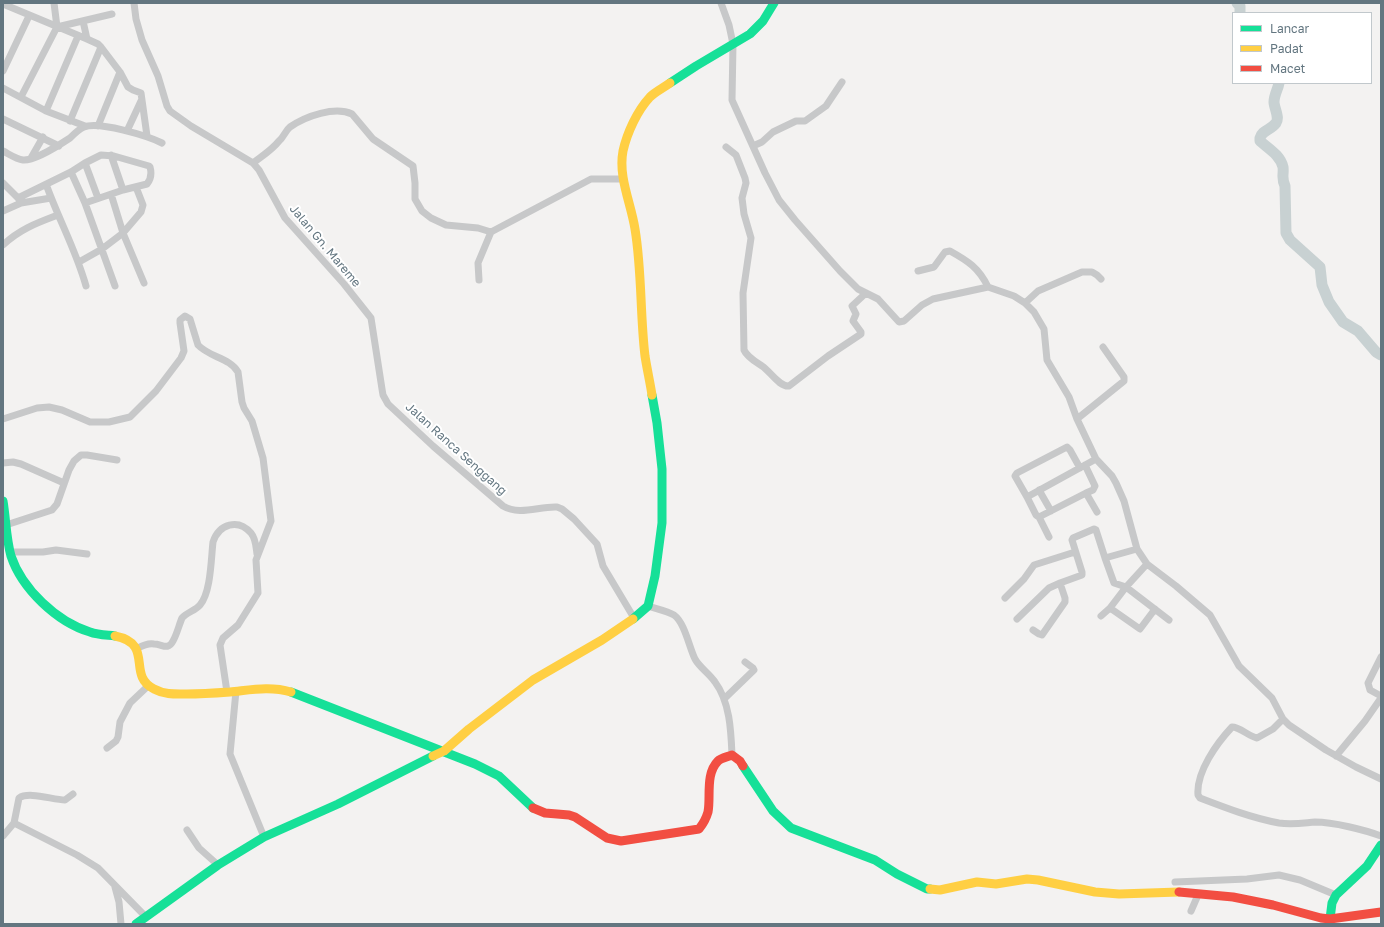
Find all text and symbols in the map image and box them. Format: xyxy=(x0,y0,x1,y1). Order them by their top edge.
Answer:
legend xyxy=(1232,12,1372,84)
text: Lancar xyxy=(1270,21,1309,36)
text: Padat xyxy=(1270,41,1303,56)
text: Macet xyxy=(1270,61,1305,76)
street label: Jalan Gn. Mareme xyxy=(286,202,364,290)
street label: Jalan Ranca Senggang xyxy=(402,400,510,498)

